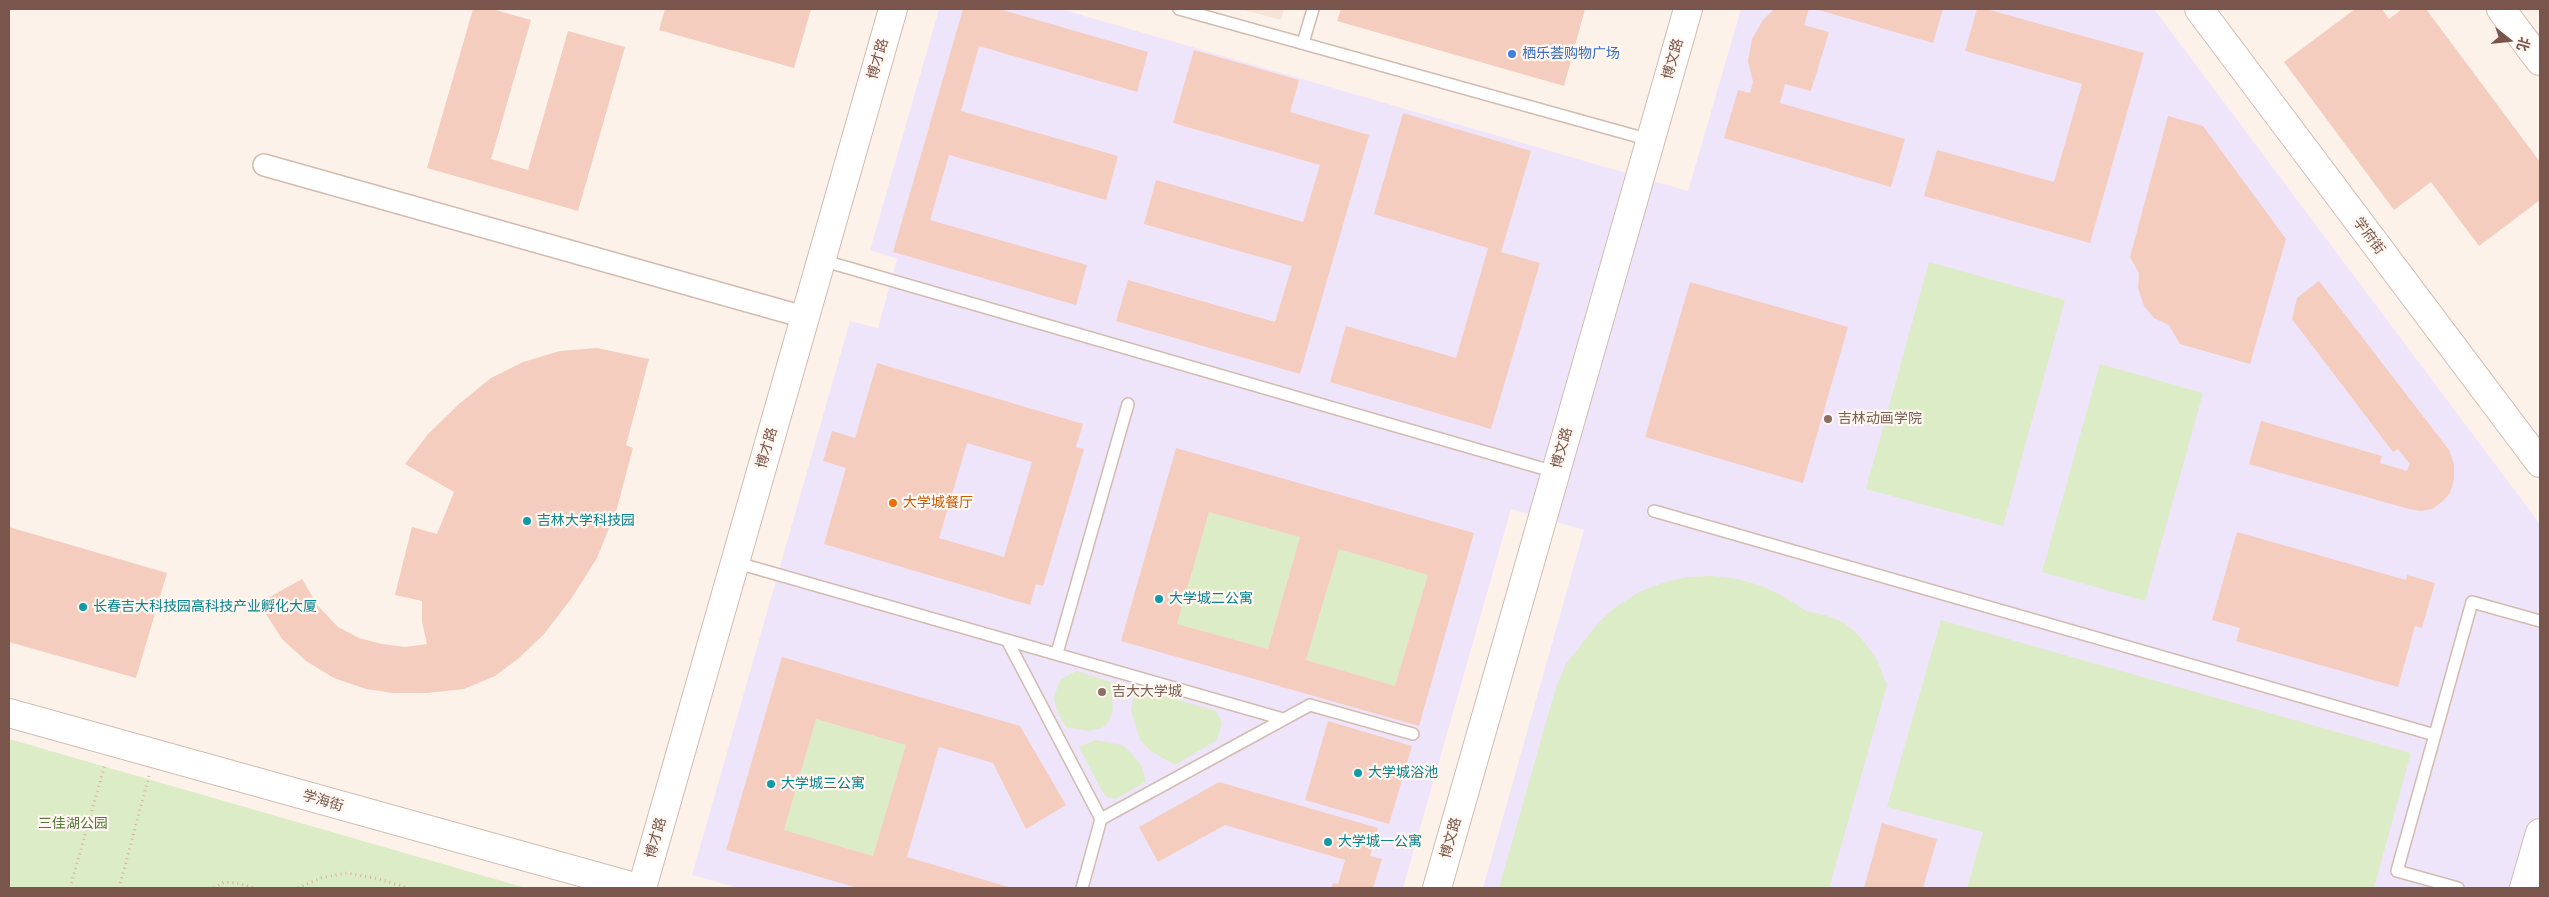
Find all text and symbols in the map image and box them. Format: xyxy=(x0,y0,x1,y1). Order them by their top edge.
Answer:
north arrow xyxy=(2484,15,2534,65)
text: 北 xyxy=(2514,35,2534,53)
street label: 博才路 xyxy=(864,36,892,82)
street label: 博文路 xyxy=(1659,36,1687,82)
place label: 栖乐荟购物广场 xyxy=(1522,46,1620,62)
marker: 栖乐荟购物广场 xyxy=(1506,48,1518,60)
street label: 学府街 xyxy=(2350,214,2388,258)
place label: 吉林动画学院 xyxy=(1838,411,1922,427)
marker: 吉林动画学院 xyxy=(1822,413,1834,425)
street label: 博才路 xyxy=(753,425,781,471)
street label: 博文路 xyxy=(1548,425,1576,471)
place label: 大学城餐厅 xyxy=(903,495,973,511)
marker: 大学城餐厅 xyxy=(887,497,899,509)
place label: 吉林大学科技园 xyxy=(537,513,635,529)
marker: 吉林大学科技园 xyxy=(521,515,533,527)
place label: 大学城二公寓 xyxy=(1169,591,1253,607)
marker: 大学城二公寓 xyxy=(1153,593,1165,605)
place label: 长春吉大科技园高科技产业孵化大厦 xyxy=(93,599,317,615)
marker: 长春吉大科技园高科技产业孵化大厦 xyxy=(77,601,89,613)
place label: 吉大大学城 xyxy=(1112,684,1182,700)
marker: 吉大大学城 xyxy=(1096,686,1108,698)
place label: 大学城浴池 xyxy=(1368,765,1438,781)
marker: 大学城浴池 xyxy=(1352,767,1364,779)
place label: 大学城三公寓 xyxy=(781,776,865,792)
marker: 大学城三公寓 xyxy=(765,778,777,790)
street label: 学海街 xyxy=(300,787,346,815)
street label: 博才路 xyxy=(642,815,670,861)
street label: 博文路 xyxy=(1437,815,1465,861)
park label: 三佳湖公园 xyxy=(38,816,108,832)
place label: 大学城一公寓 xyxy=(1338,834,1422,850)
marker: 大学城一公寓 xyxy=(1322,836,1334,848)

